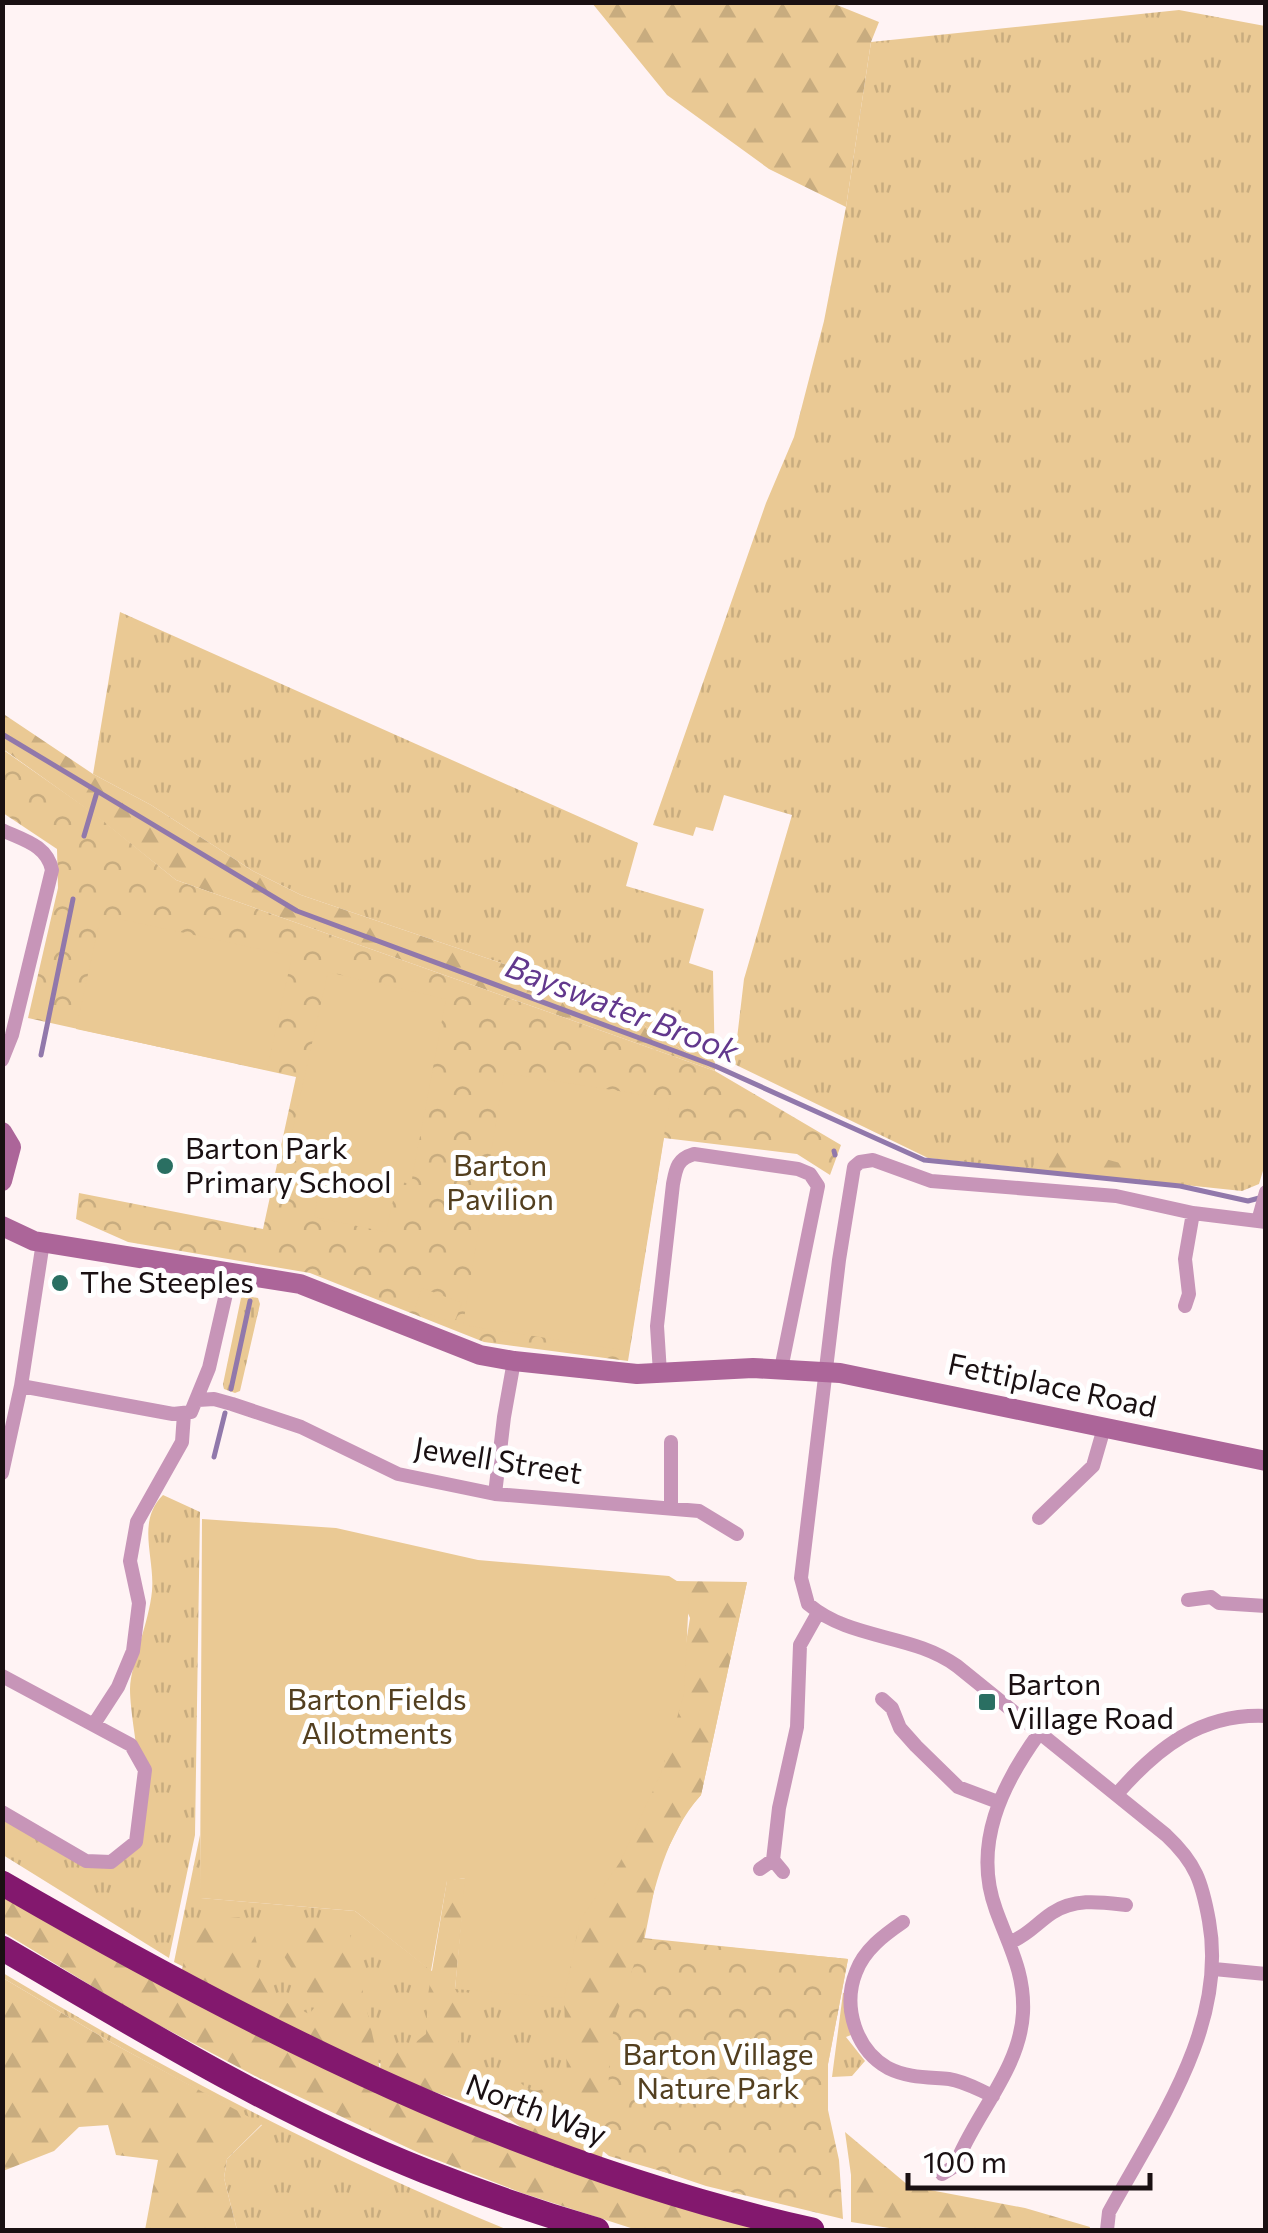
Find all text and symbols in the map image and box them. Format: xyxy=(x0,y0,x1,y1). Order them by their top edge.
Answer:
water label: Bayswater Brook xyxy=(501,944,745,1070)
place label: Barton Park Primary School xyxy=(185,1128,392,1199)
park label: Barton Pavilion xyxy=(446,1145,554,1216)
marker: Barton Park Primary School xyxy=(154,1155,176,1177)
place label: The Steeples xyxy=(80,1262,254,1299)
marker: The Steeples xyxy=(49,1272,71,1294)
street label: Fettiplace Road xyxy=(945,1343,1160,1424)
street label: Jewell Street xyxy=(412,1427,585,1490)
place label: Barton Village Road xyxy=(1007,1664,1174,1735)
park label: Barton Fields Allotments xyxy=(287,1679,467,1750)
marker: Barton Village Road xyxy=(976,1691,998,1713)
park label: Barton Village Nature Park xyxy=(622,2034,814,2105)
street label: North Way xyxy=(461,2064,612,2151)
scale bar xyxy=(908,2128,1150,2190)
text: 100 m xyxy=(923,2142,1007,2179)

